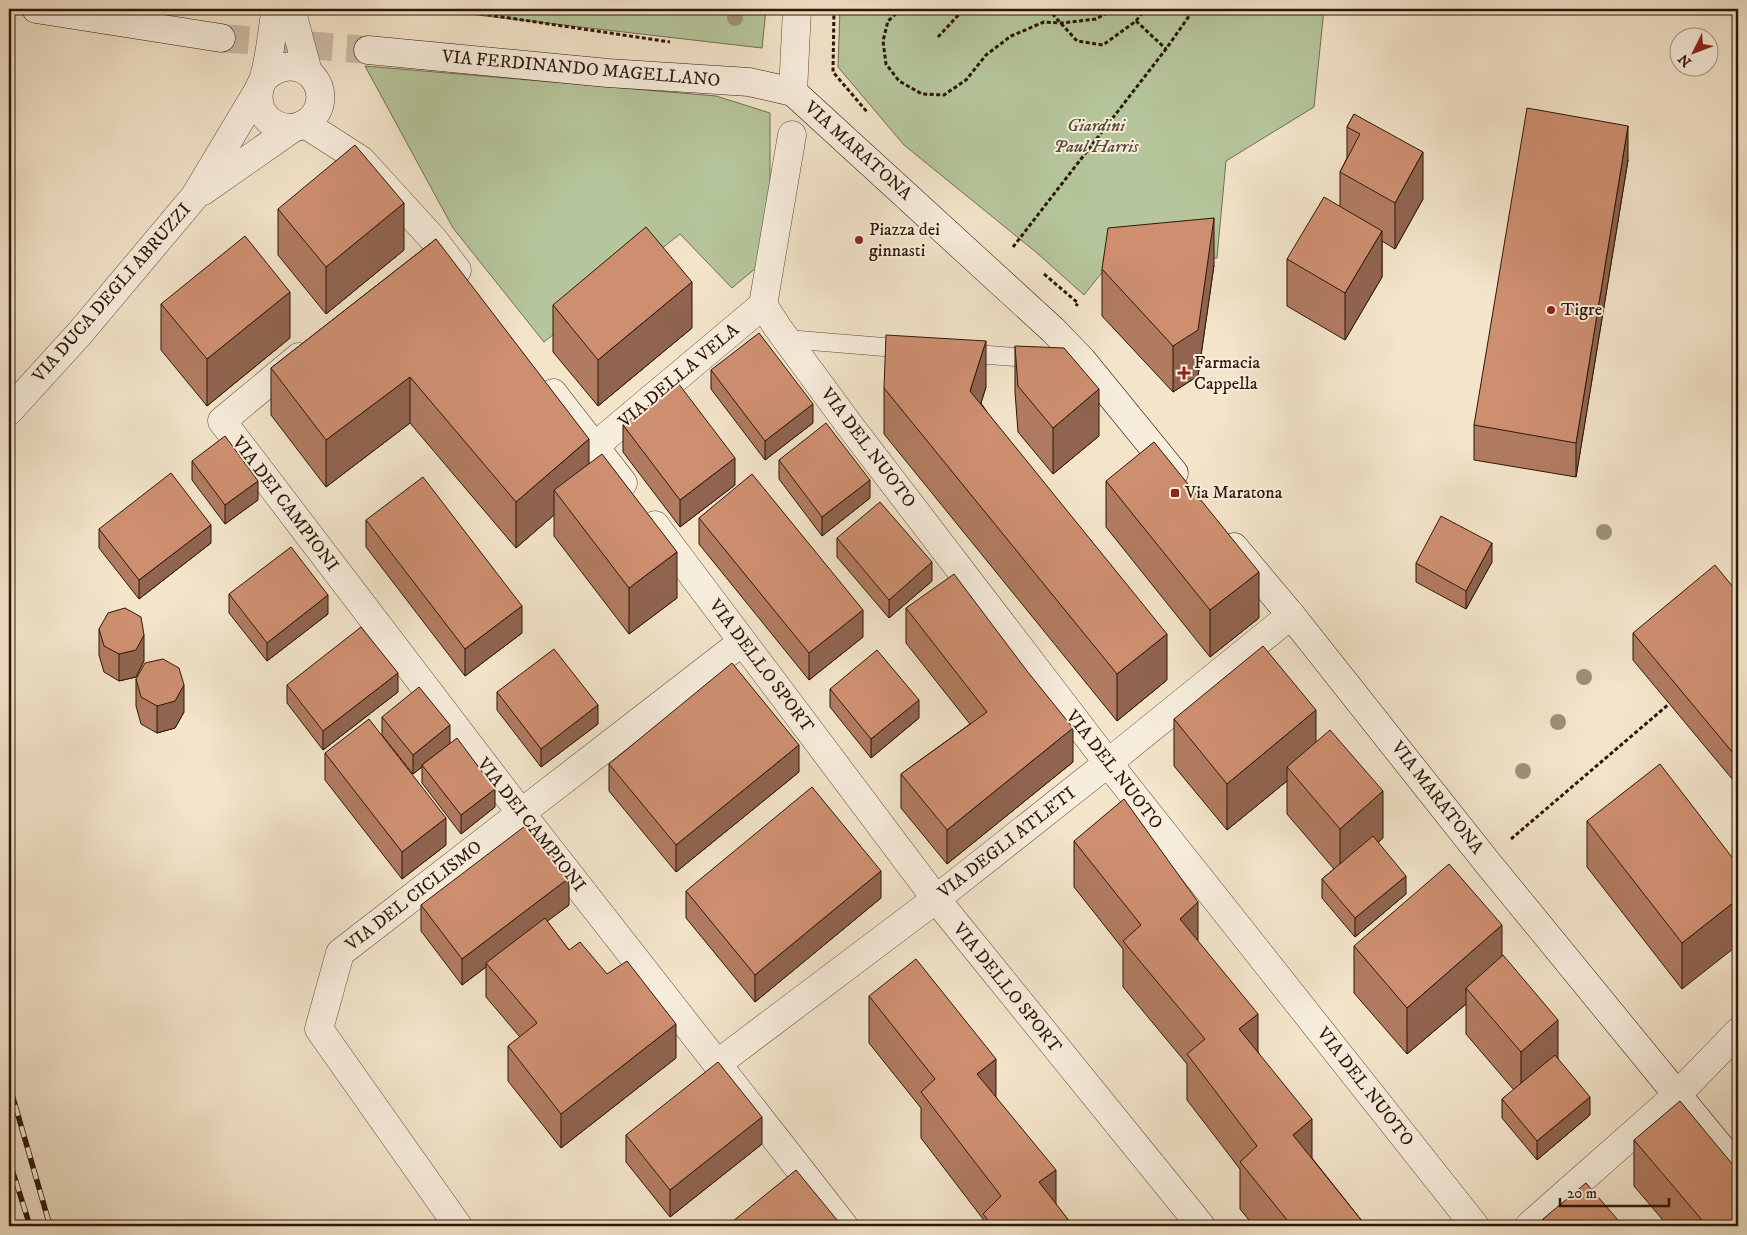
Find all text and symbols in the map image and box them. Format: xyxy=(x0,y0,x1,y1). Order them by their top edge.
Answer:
north arrow xyxy=(1670,28,1720,78)
street label: VIA FERDINANDO MAGELLANO xyxy=(440,46,721,92)
text: N xyxy=(1674,49,1696,70)
street label: VIA MARATONA xyxy=(799,96,917,205)
park label: Giardini Paul Harris xyxy=(1054,115,1139,158)
street label: VIA DUCA DEGLI ABRUZZI xyxy=(28,199,196,388)
place label: Piazza dei ginnasti xyxy=(869,219,940,262)
marker: Piazza dei ginnasti xyxy=(853,234,865,246)
place label: Tigre xyxy=(1561,299,1602,321)
marker: Tigre xyxy=(1545,304,1557,316)
street label: VIA DELLA VELA xyxy=(614,319,744,433)
place label: Farmacia Cappella xyxy=(1194,352,1260,395)
marker: Farmacia Cappella xyxy=(1178,367,1190,379)
street label: VIA DEL NUOTO xyxy=(815,383,920,512)
street label: VIA DEI CAMPIONI xyxy=(226,431,343,576)
place label: Via Maratona xyxy=(1184,482,1283,504)
marker: Via Maratona xyxy=(1169,487,1181,499)
street label: VIA DELLO SPORT xyxy=(703,594,818,737)
street label: VIA DEL NUOTO xyxy=(1060,705,1167,834)
street label: VIA MARATONA xyxy=(1386,736,1488,859)
street label: VIA DEI CAMPIONI xyxy=(471,753,590,896)
street label: VIA DEGLI ATLETI xyxy=(933,783,1080,904)
street label: VIA DEL CICLISMO xyxy=(341,836,487,957)
street label: VIA DELLO SPORT xyxy=(947,918,1066,1058)
street label: VIA DEL NUOTO xyxy=(1311,1022,1418,1151)
scale bar xyxy=(1560,1175,1668,1207)
text: 20 m xyxy=(1567,1184,1597,1203)

